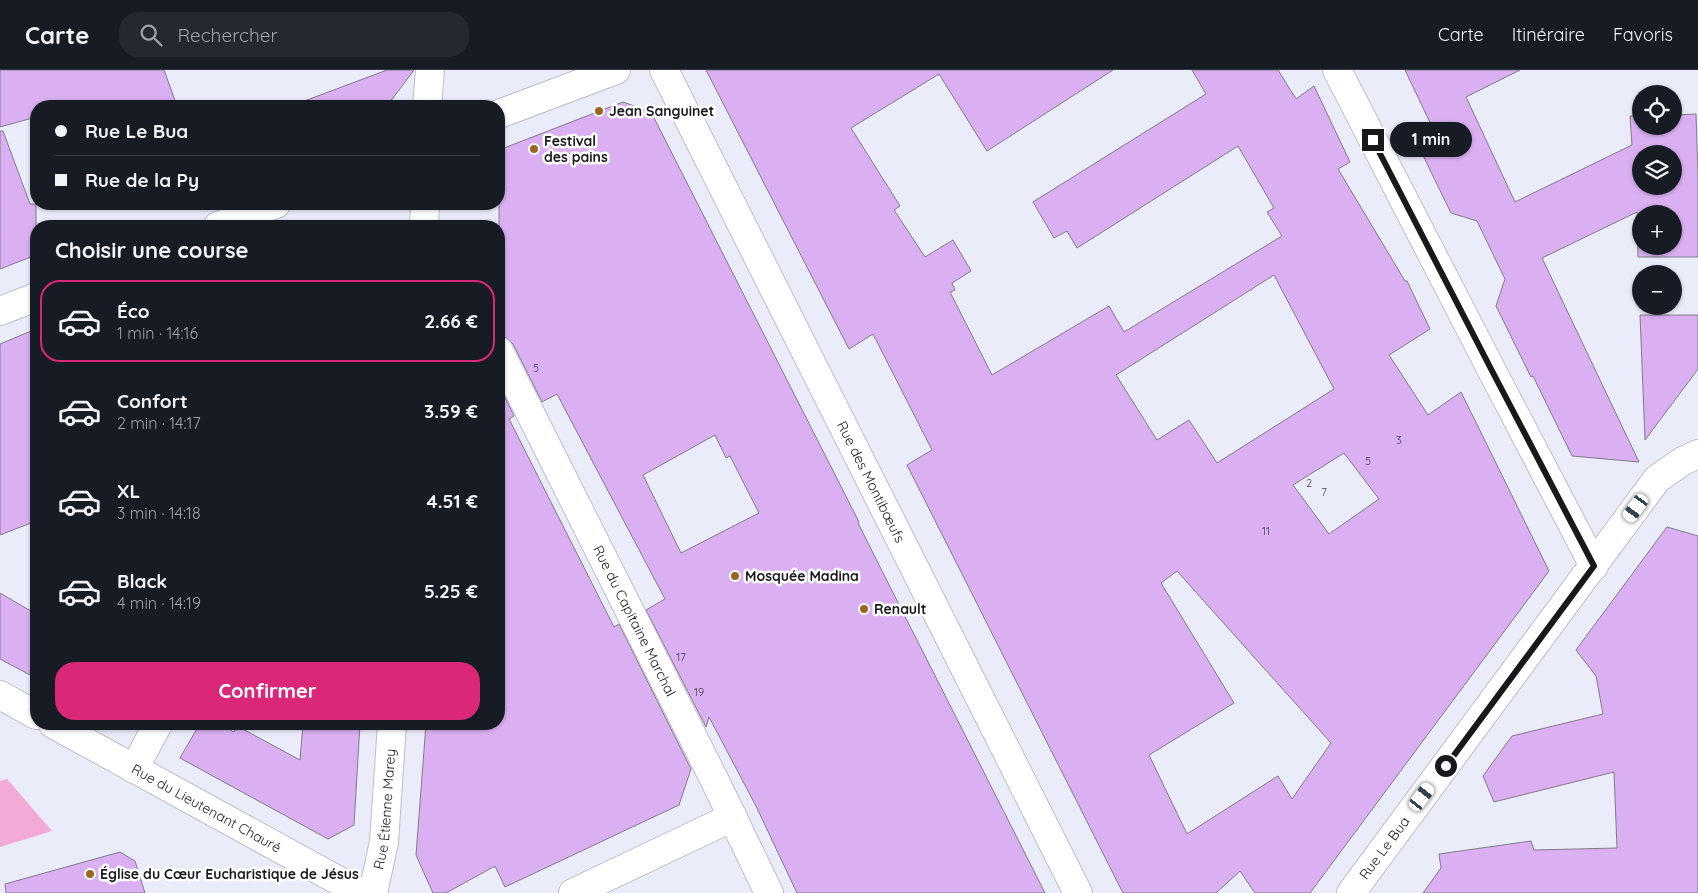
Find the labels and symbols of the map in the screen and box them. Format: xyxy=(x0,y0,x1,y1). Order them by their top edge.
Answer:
place label: Jean Sanguinet xyxy=(609,102,715,120)
marker: Jean Sanguinet xyxy=(593,105,605,117)
callout: 1 min xyxy=(1390,122,1473,158)
route end xyxy=(1362,129,1384,151)
place label: Festival des pains xyxy=(544,132,608,166)
marker: Festival des pains xyxy=(528,143,540,155)
house number: 5 xyxy=(533,361,539,375)
street label: Rue des Montibœufs xyxy=(833,418,909,546)
house number: 3 xyxy=(1396,433,1402,447)
house number: 5 xyxy=(1365,454,1371,468)
house number: 2 xyxy=(1306,476,1312,490)
house number: 7 xyxy=(1321,485,1327,499)
car xyxy=(1621,491,1650,525)
house number: 11 xyxy=(1262,524,1270,538)
street label: Rue du Capitaine Marchal xyxy=(589,542,680,699)
place label: Mosquée Madina xyxy=(745,567,859,585)
marker: Mosquée Madina xyxy=(729,570,741,582)
place label: Renault xyxy=(874,600,927,618)
marker: Renault xyxy=(858,603,870,615)
house number: 17 xyxy=(676,650,686,664)
house number: 19 xyxy=(694,685,704,699)
street label: Rue Étienne Marey xyxy=(369,748,399,871)
route start xyxy=(1435,755,1457,777)
street label: Rue du Lieutenant Chauré xyxy=(128,760,285,857)
car xyxy=(1406,781,1437,813)
street label: Rue Le Bua xyxy=(1355,813,1413,883)
place label: Église du Cœur Eucharistique de Jésus xyxy=(100,865,359,883)
marker: Église du Cœur Eucharistique de Jésus xyxy=(84,868,96,880)

